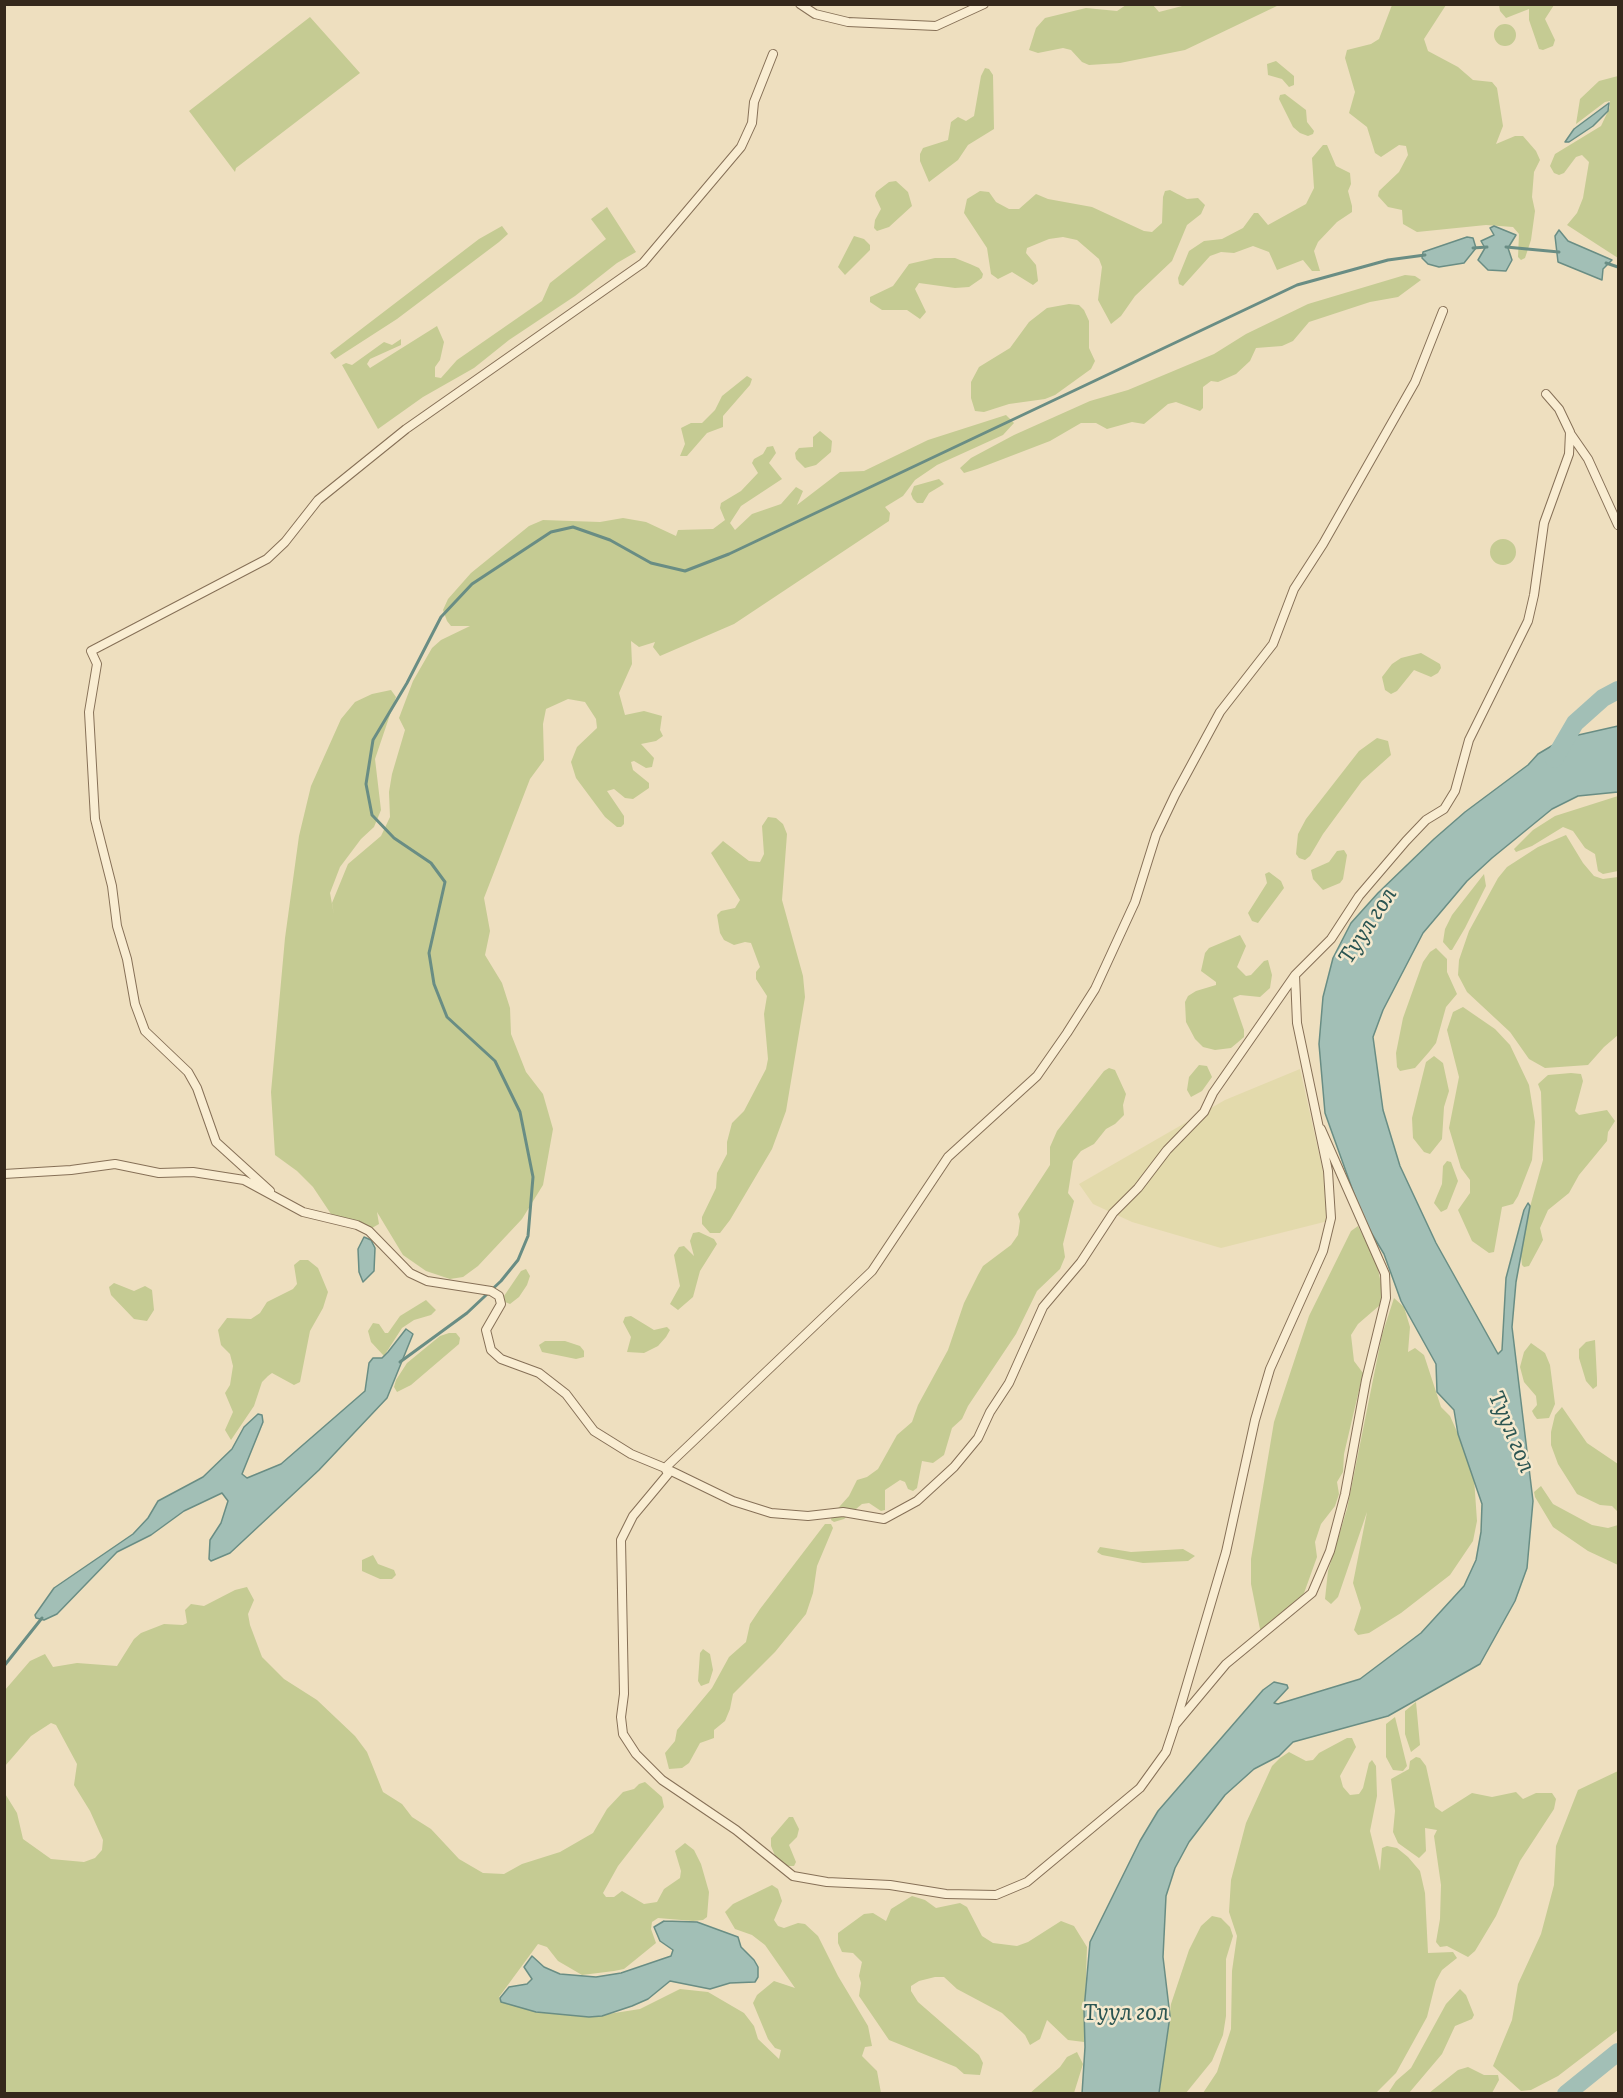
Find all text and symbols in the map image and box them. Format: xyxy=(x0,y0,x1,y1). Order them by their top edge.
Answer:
water label: Туул гол xyxy=(1334,883,1402,969)
water label: Туул гол xyxy=(1482,1387,1540,1477)
water label: Туул гол xyxy=(1083,2001,1169,2027)

